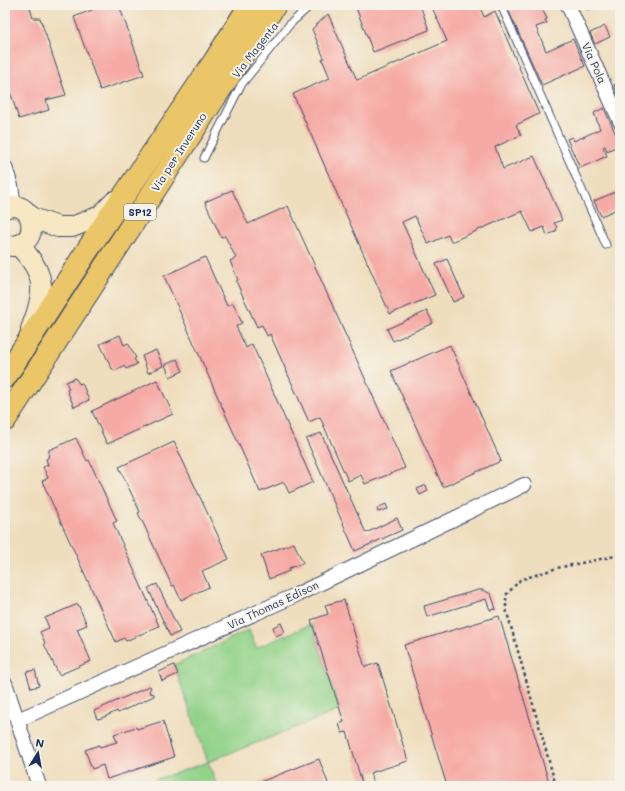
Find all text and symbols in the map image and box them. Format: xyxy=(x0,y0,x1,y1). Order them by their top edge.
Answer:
street label: Via Magenta xyxy=(228,18,281,81)
street label: Via Pola xyxy=(579,40,610,86)
street label: Via per Inveruno xyxy=(147,109,210,194)
road number: SP12 xyxy=(124,204,156,220)
street label: Via Thomas Edison xyxy=(225,577,321,632)
north arrow xyxy=(18,733,58,773)
text: N xyxy=(34,735,46,751)

